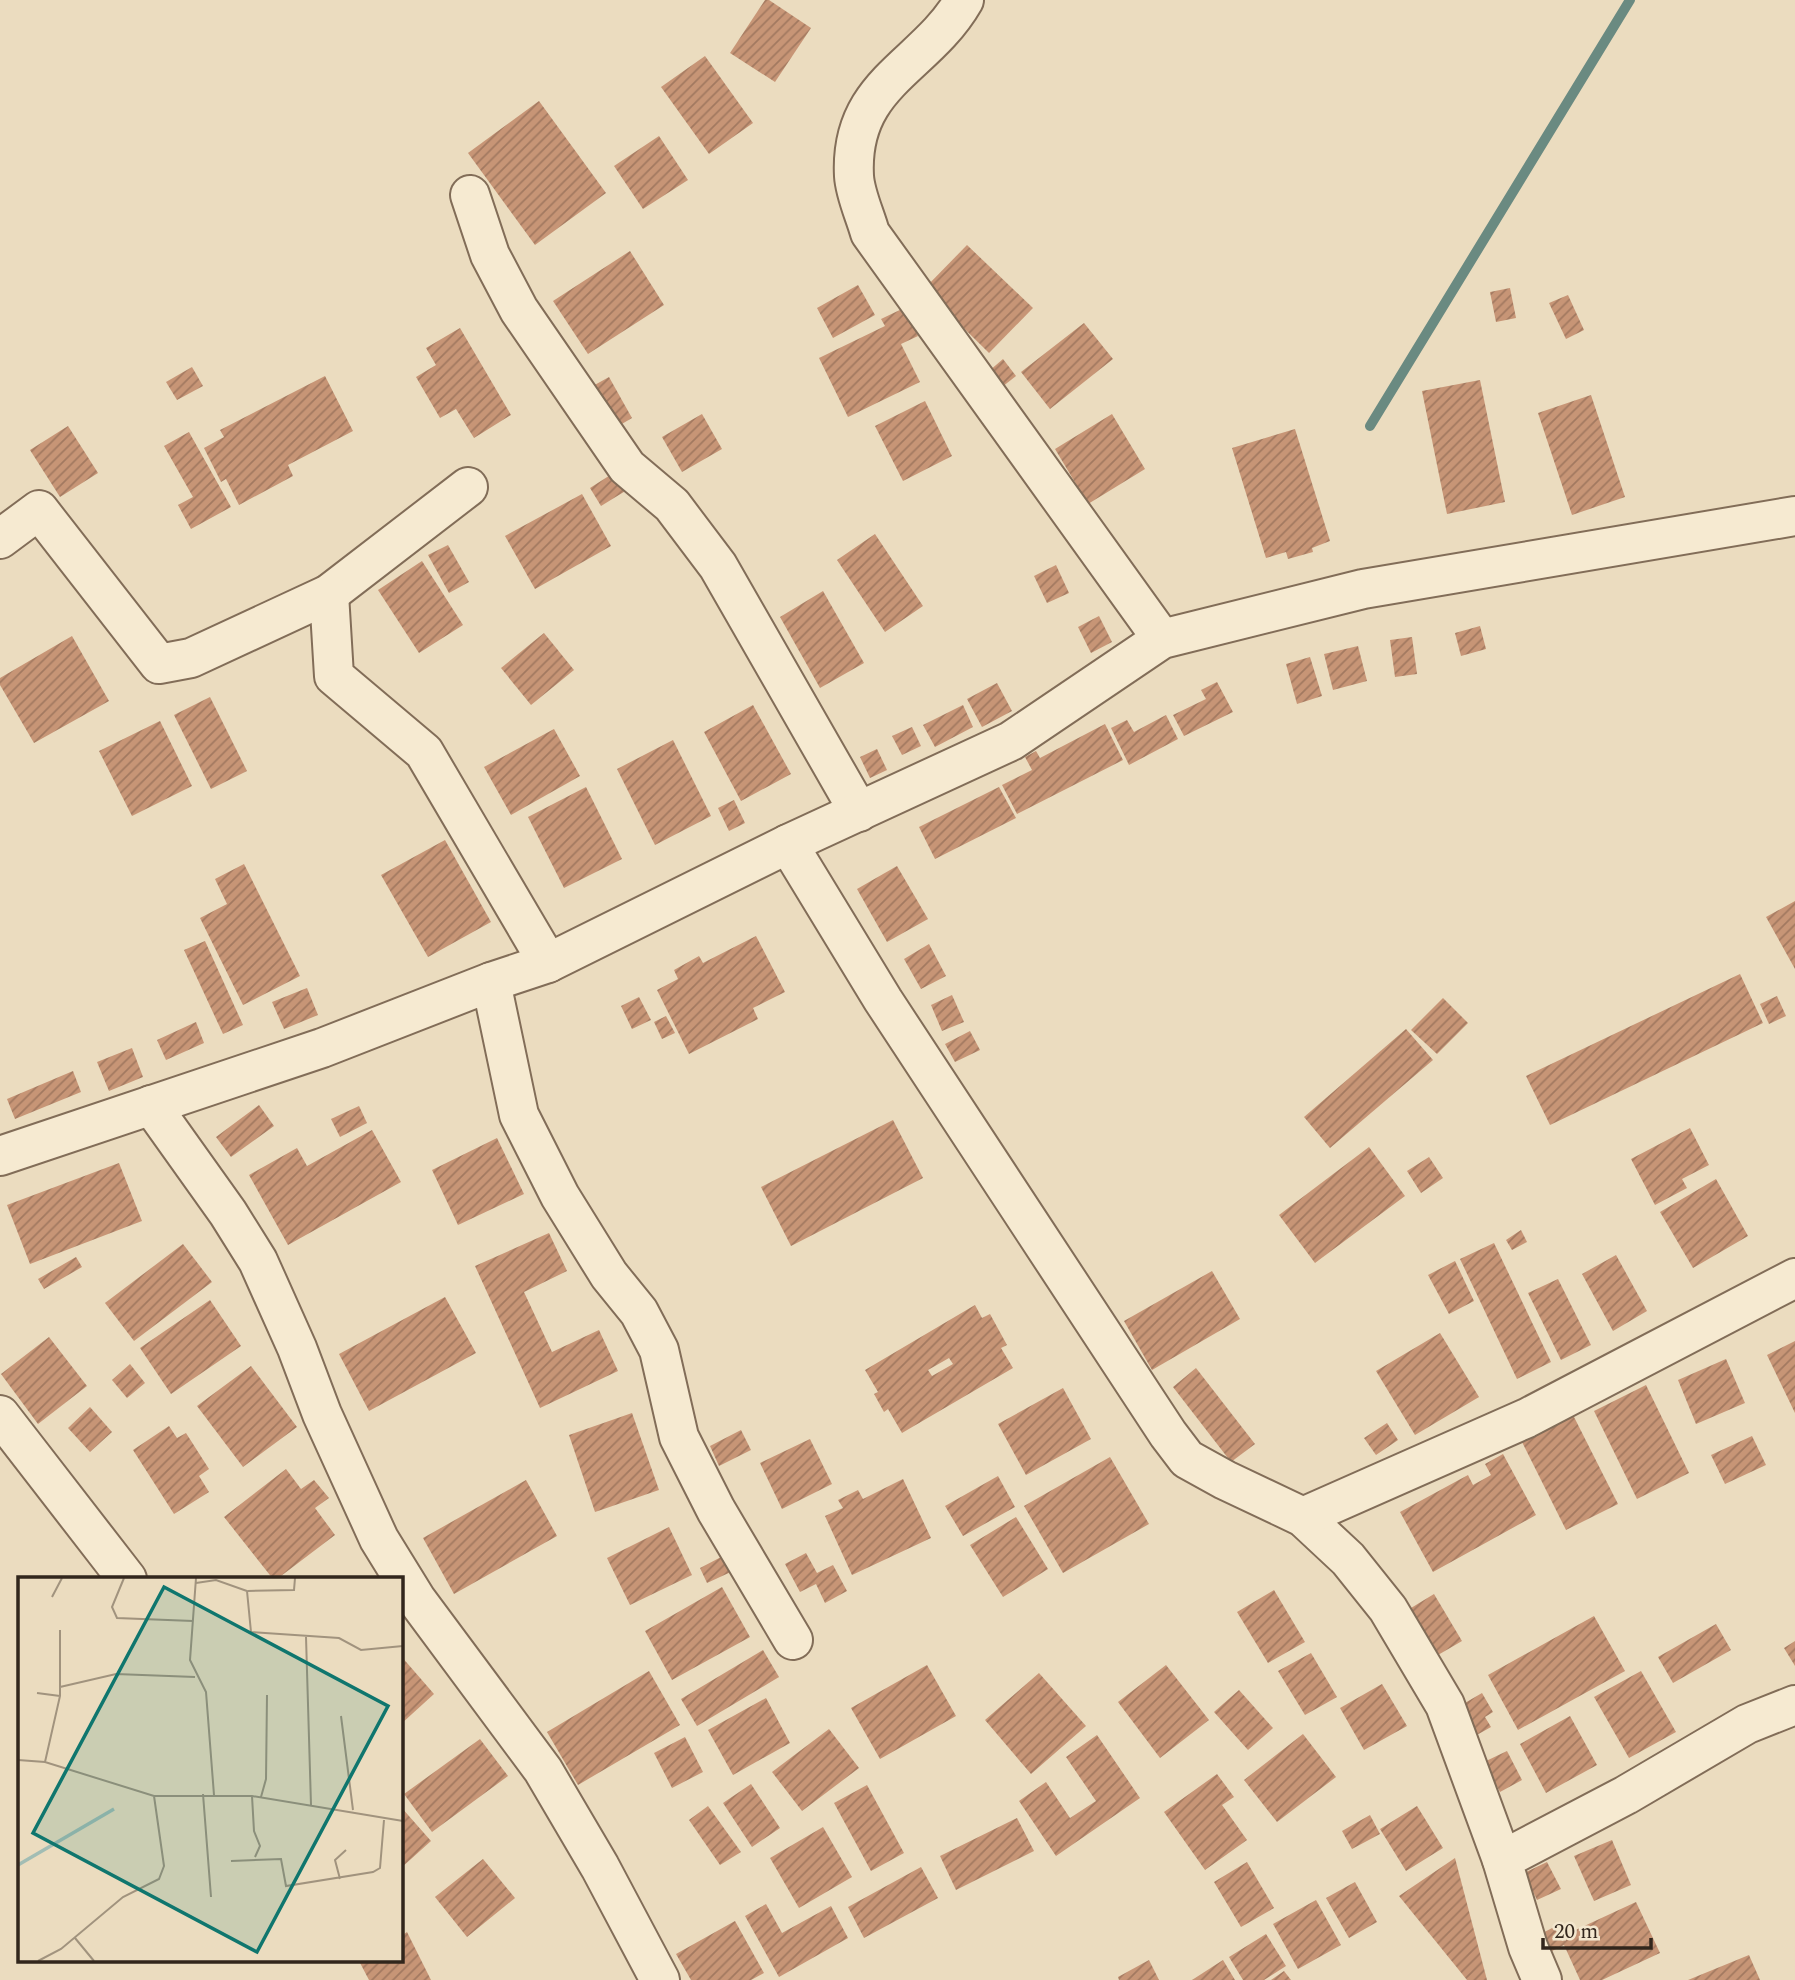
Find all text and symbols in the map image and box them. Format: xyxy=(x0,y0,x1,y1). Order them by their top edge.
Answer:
inset map xyxy=(18,1577,402,1962)
scale bar xyxy=(1543,1906,1652,1950)
text: 20 m xyxy=(1554,1916,1598,1948)

